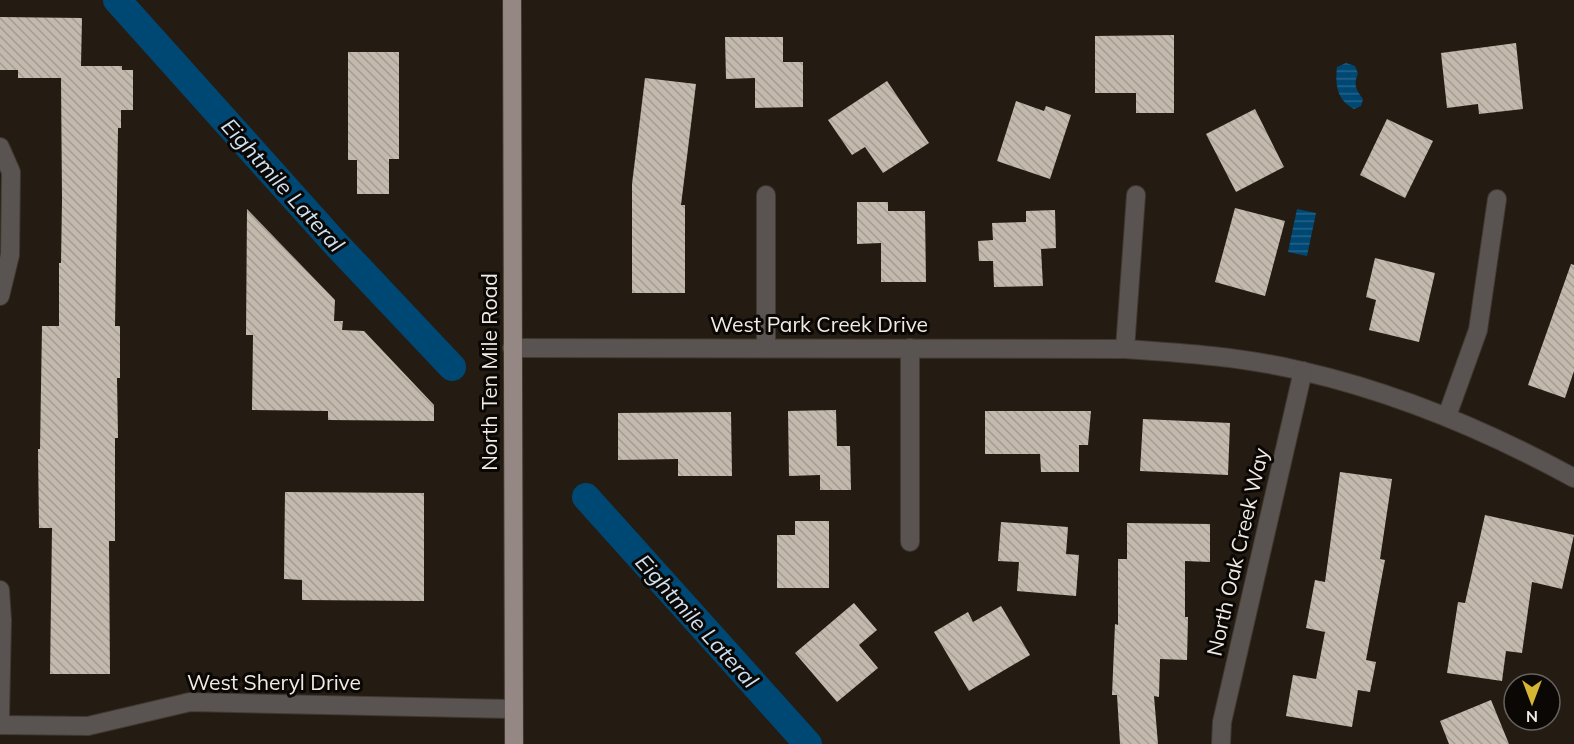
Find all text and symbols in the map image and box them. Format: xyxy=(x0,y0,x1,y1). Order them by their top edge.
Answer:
water label: Eightmile Lateral xyxy=(216,112,351,258)
street label: North Ten Mile Road xyxy=(476,273,502,471)
street label: West Park Creek Drive xyxy=(710,311,928,337)
street label: North Oak Creek Way xyxy=(1200,445,1274,658)
water label: Eightmile Lateral xyxy=(630,548,765,694)
street label: West Sheryl Drive xyxy=(187,669,361,695)
north arrow xyxy=(1502,672,1562,732)
text: N xyxy=(1526,707,1538,727)

